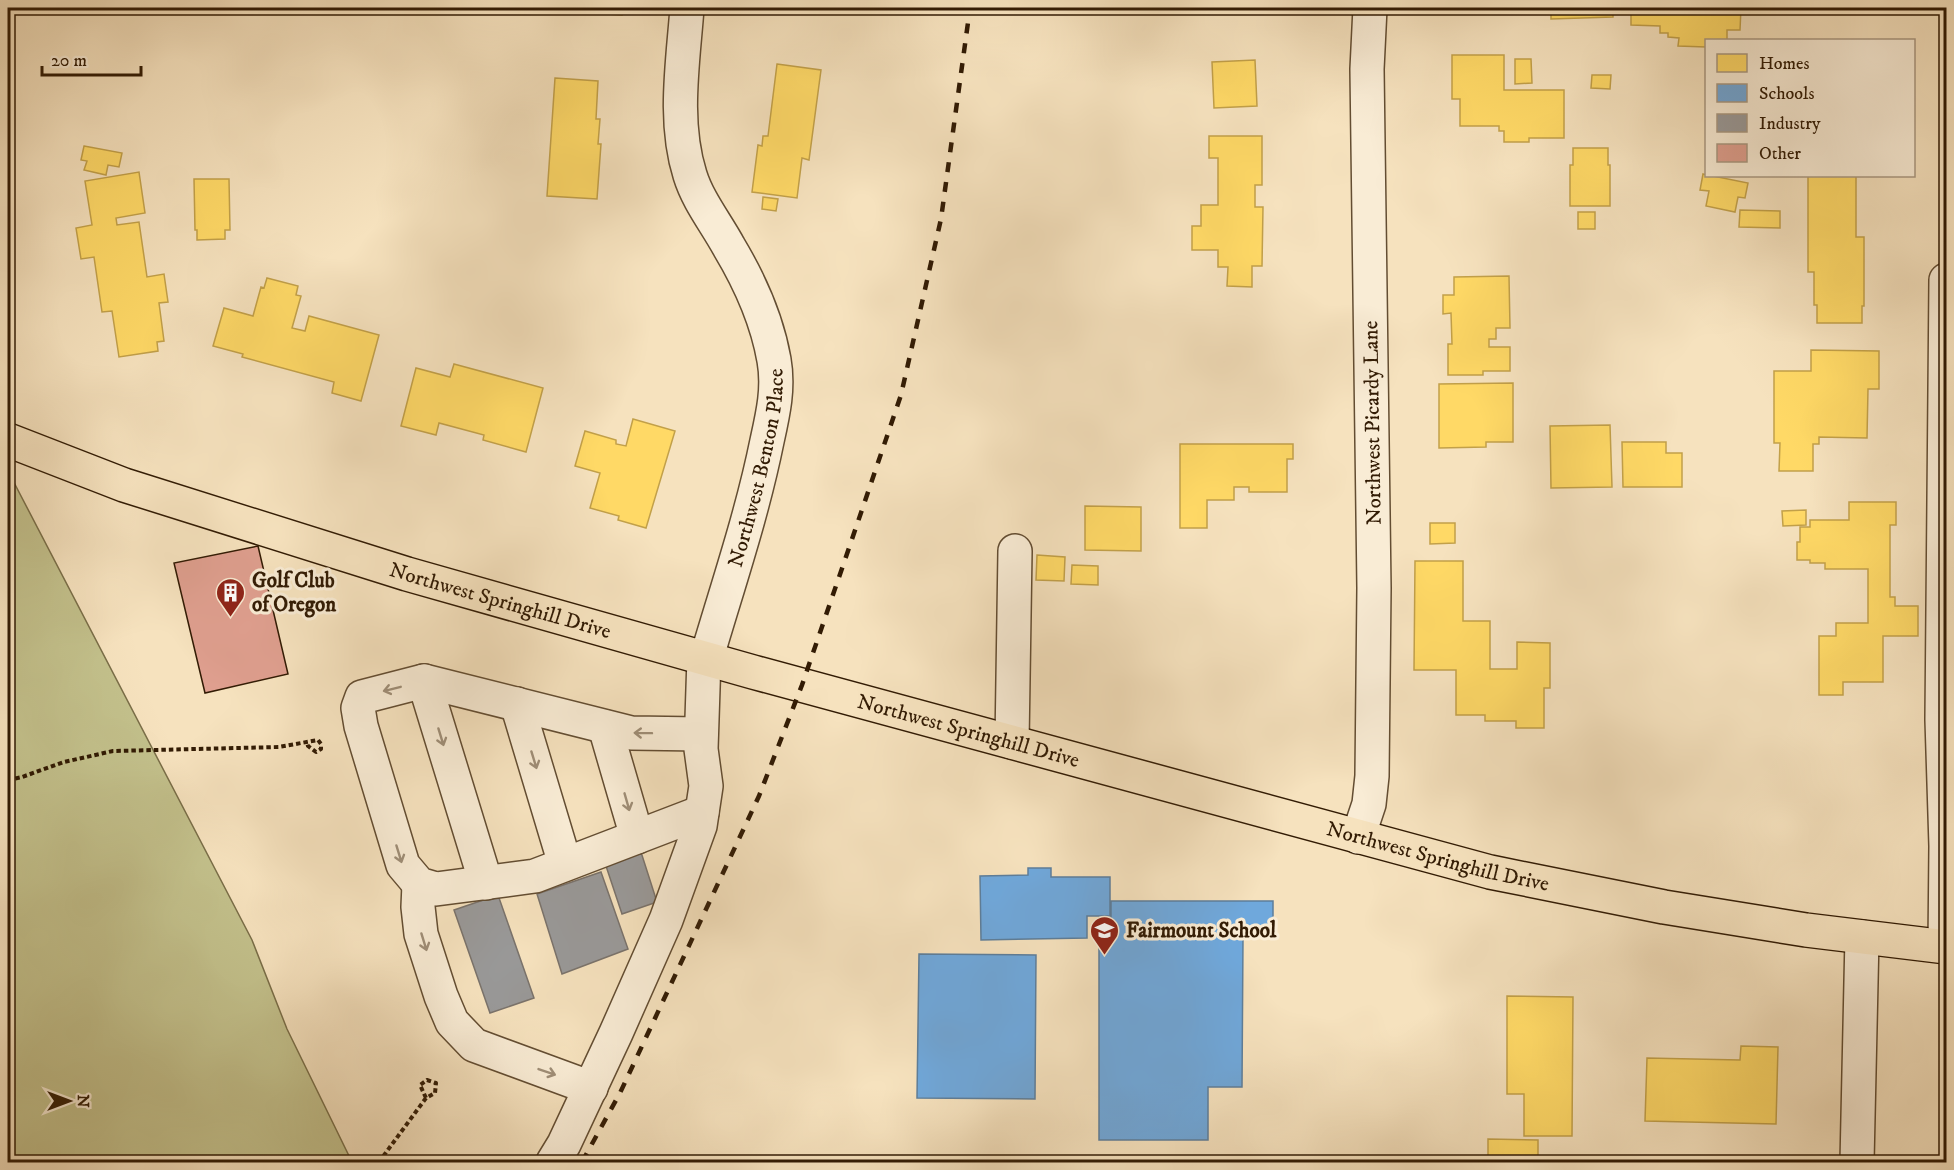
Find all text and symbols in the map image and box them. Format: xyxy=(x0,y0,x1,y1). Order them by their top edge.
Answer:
scale bar xyxy=(42,39,141,77)
legend xyxy=(1705,39,1915,177)
text: 20 m xyxy=(51,50,87,72)
text: Homes xyxy=(1759,53,1810,75)
text: Schools xyxy=(1759,83,1814,105)
text: Industry xyxy=(1759,113,1821,135)
text: Other xyxy=(1759,143,1801,165)
street label: Northwest Picardy Lane xyxy=(1358,320,1388,525)
street label: Northwest Benton Place xyxy=(723,367,790,571)
street label: Northwest Springhill Drive xyxy=(386,557,614,645)
place label: Golf Club of Oregon xyxy=(252,568,337,618)
building icon: Golf Club of Oregon xyxy=(215,576,247,618)
one-way arrow xyxy=(383,683,402,695)
street label: Northwest Springhill Drive xyxy=(854,689,1082,774)
one-way arrow xyxy=(436,727,447,746)
one-way arrow xyxy=(633,728,653,739)
one-way arrow xyxy=(529,751,540,770)
one-way arrow xyxy=(622,792,633,811)
street label: Northwest Springhill Drive xyxy=(1323,816,1552,898)
one-way arrow xyxy=(394,844,405,863)
school or university icon: Fairmount School xyxy=(1089,914,1121,956)
place label: Fairmount School xyxy=(1126,918,1277,944)
one-way arrow xyxy=(419,932,430,951)
one-way arrow xyxy=(537,1068,556,1079)
north arrow xyxy=(39,1071,99,1131)
text: N xyxy=(73,1094,93,1108)

